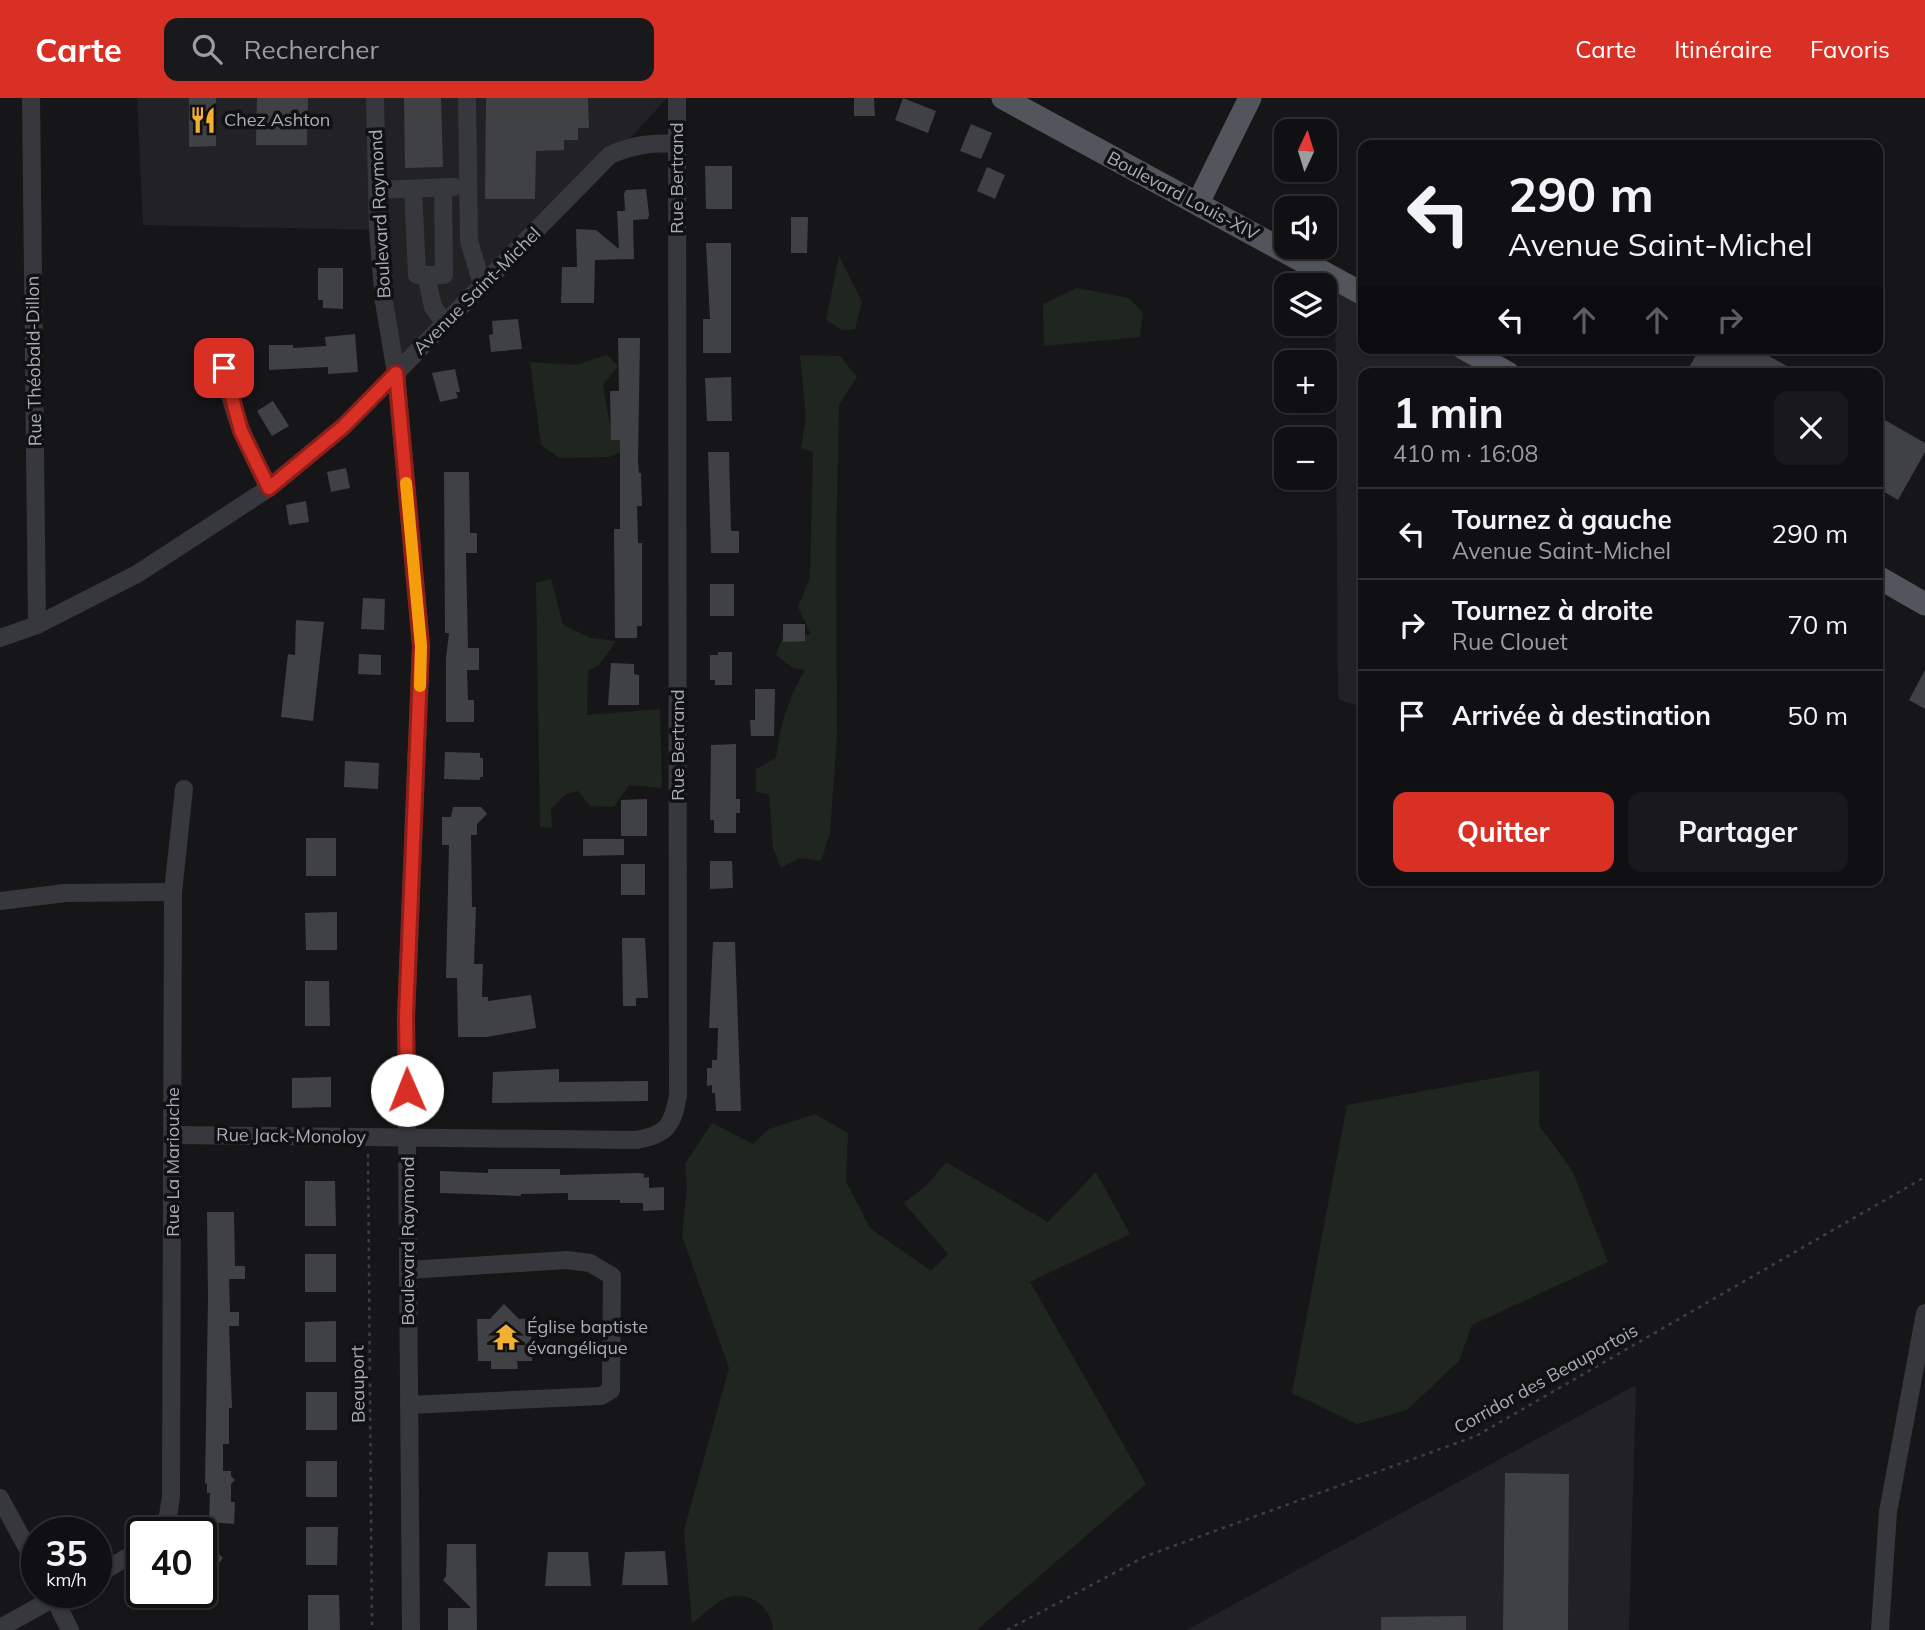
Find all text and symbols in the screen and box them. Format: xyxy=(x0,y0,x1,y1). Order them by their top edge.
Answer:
search box xyxy=(164,18,654,81)
text: Carte xyxy=(35,29,122,70)
icon: search xyxy=(188,30,226,68)
text: Rechercher xyxy=(244,33,379,66)
text: Carte xyxy=(1575,34,1636,64)
text: Itinéraire xyxy=(1674,34,1772,64)
text: Favoris xyxy=(1810,34,1890,64)
restaurant icon: Chez Ashton xyxy=(188,105,218,135)
place label: Chez Ashton xyxy=(224,108,330,131)
north arrow xyxy=(1274,119,1337,182)
map controls xyxy=(1274,119,1337,490)
street label: Rue Bertrand xyxy=(665,122,688,234)
street label: Boulevard Raymond xyxy=(364,129,395,299)
street label: Boulevard Louis-XIV xyxy=(1103,146,1264,246)
text: 290 m xyxy=(1508,163,1654,224)
icon: left xyxy=(1393,168,1484,259)
button: sound xyxy=(1274,196,1337,259)
street label: Avenue Saint-Michel xyxy=(408,222,545,359)
text: Avenue Saint-Michel xyxy=(1508,224,1813,264)
button: layers xyxy=(1274,273,1337,336)
street label: Rue Théobald-Dillon xyxy=(21,276,46,446)
icon: left xyxy=(1492,301,1530,339)
icon: ahead xyxy=(1565,301,1603,339)
icon: ahead xyxy=(1638,301,1676,339)
icon: right xyxy=(1711,301,1749,339)
pin xyxy=(194,338,254,398)
icon: arrive xyxy=(205,349,243,387)
button: + xyxy=(1274,350,1337,413)
text: 1 min xyxy=(1393,386,1504,439)
button: close xyxy=(1774,391,1848,465)
button: − xyxy=(1274,427,1337,490)
text: 410 m · 16:08 xyxy=(1393,439,1538,468)
text: Tournez à gauche xyxy=(1452,503,1672,536)
icon: left xyxy=(1393,515,1431,553)
text: 290 m xyxy=(1772,517,1848,550)
text: Avenue Saint-Michel xyxy=(1452,536,1671,565)
text: Tournez à droite xyxy=(1452,594,1653,627)
icon: right xyxy=(1393,606,1431,644)
text: 70 m xyxy=(1787,608,1848,641)
text: Rue Clouet xyxy=(1452,627,1568,656)
street label: Rue Bertrand xyxy=(666,689,689,801)
icon: arrive xyxy=(1393,697,1431,735)
text: Arrivée à destination xyxy=(1452,699,1711,732)
text: 50 m xyxy=(1787,699,1848,732)
button: Quitter xyxy=(1393,792,1614,872)
button: Partager xyxy=(1628,792,1848,872)
position arrow xyxy=(370,1053,444,1127)
street label: Rue La Mariouche xyxy=(161,1087,184,1237)
street label: Rue Jack-Monoloy xyxy=(216,1123,367,1148)
street label: Boulevard Raymond xyxy=(396,1156,419,1326)
place label: Église baptiste évangélique xyxy=(527,1315,648,1359)
street label: Corridor des Beauportois xyxy=(1450,1318,1642,1439)
temple icon: Église baptiste évangélique xyxy=(491,1322,521,1352)
street label: Beauport xyxy=(345,1345,370,1423)
speed limit sign: 40 xyxy=(126,1517,217,1608)
text: 35 xyxy=(45,1531,88,1575)
text: km/h xyxy=(46,1568,87,1591)

